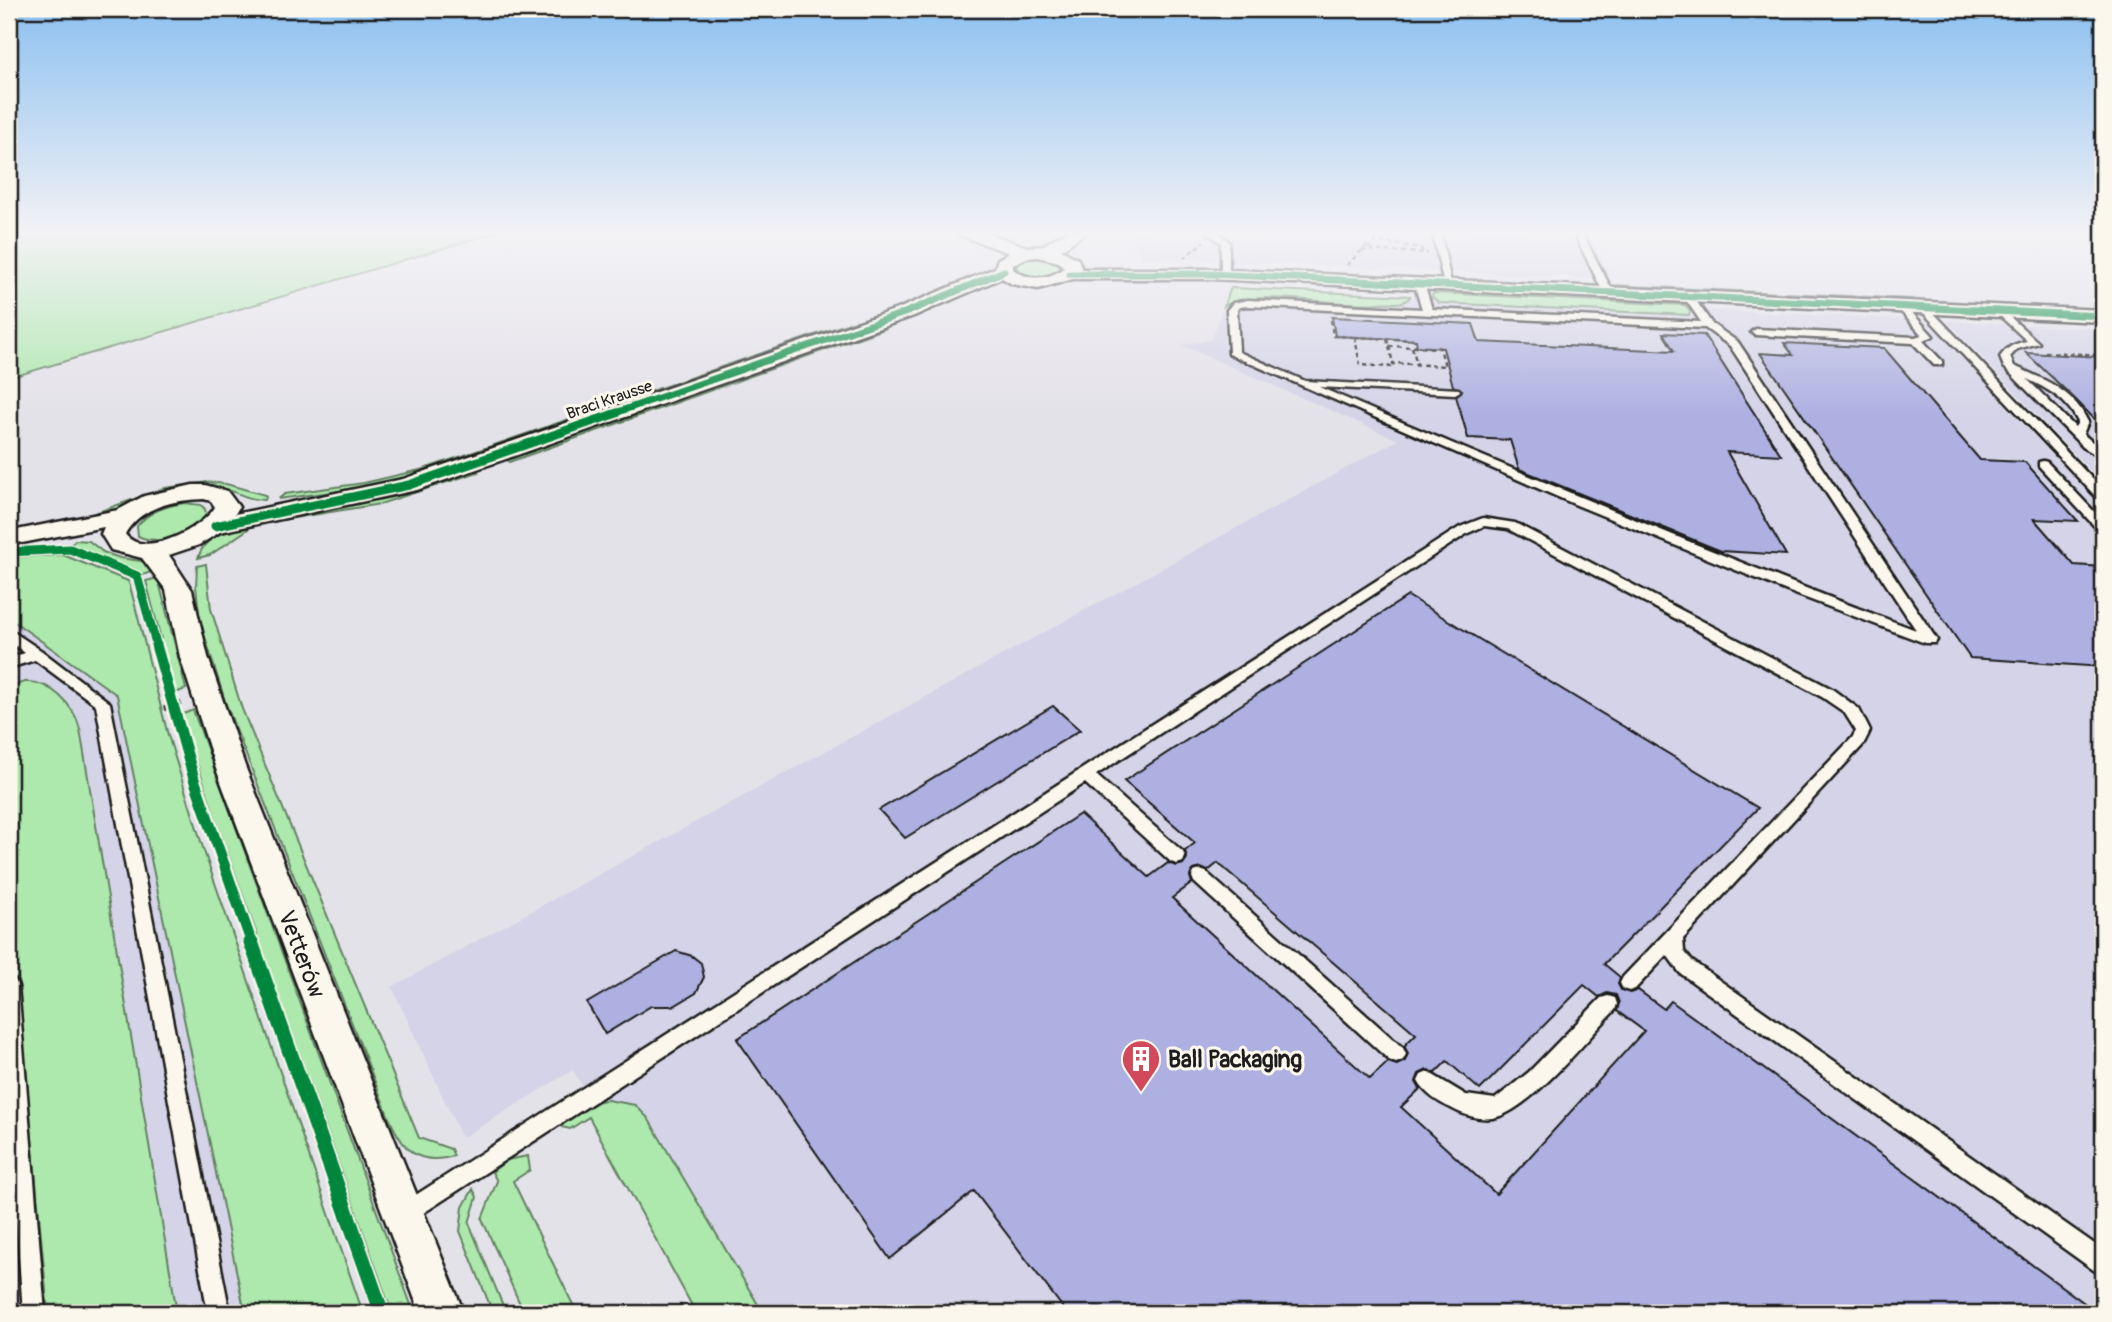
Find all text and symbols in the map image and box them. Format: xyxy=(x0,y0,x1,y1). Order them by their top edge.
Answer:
street label: Braci Krausse xyxy=(564,376,655,424)
street label: Vetterów xyxy=(272,906,332,1002)
building icon: Ball Packaging xyxy=(1120,1038,1162,1093)
place label: Ball Packaging xyxy=(1168,1045,1303,1074)

